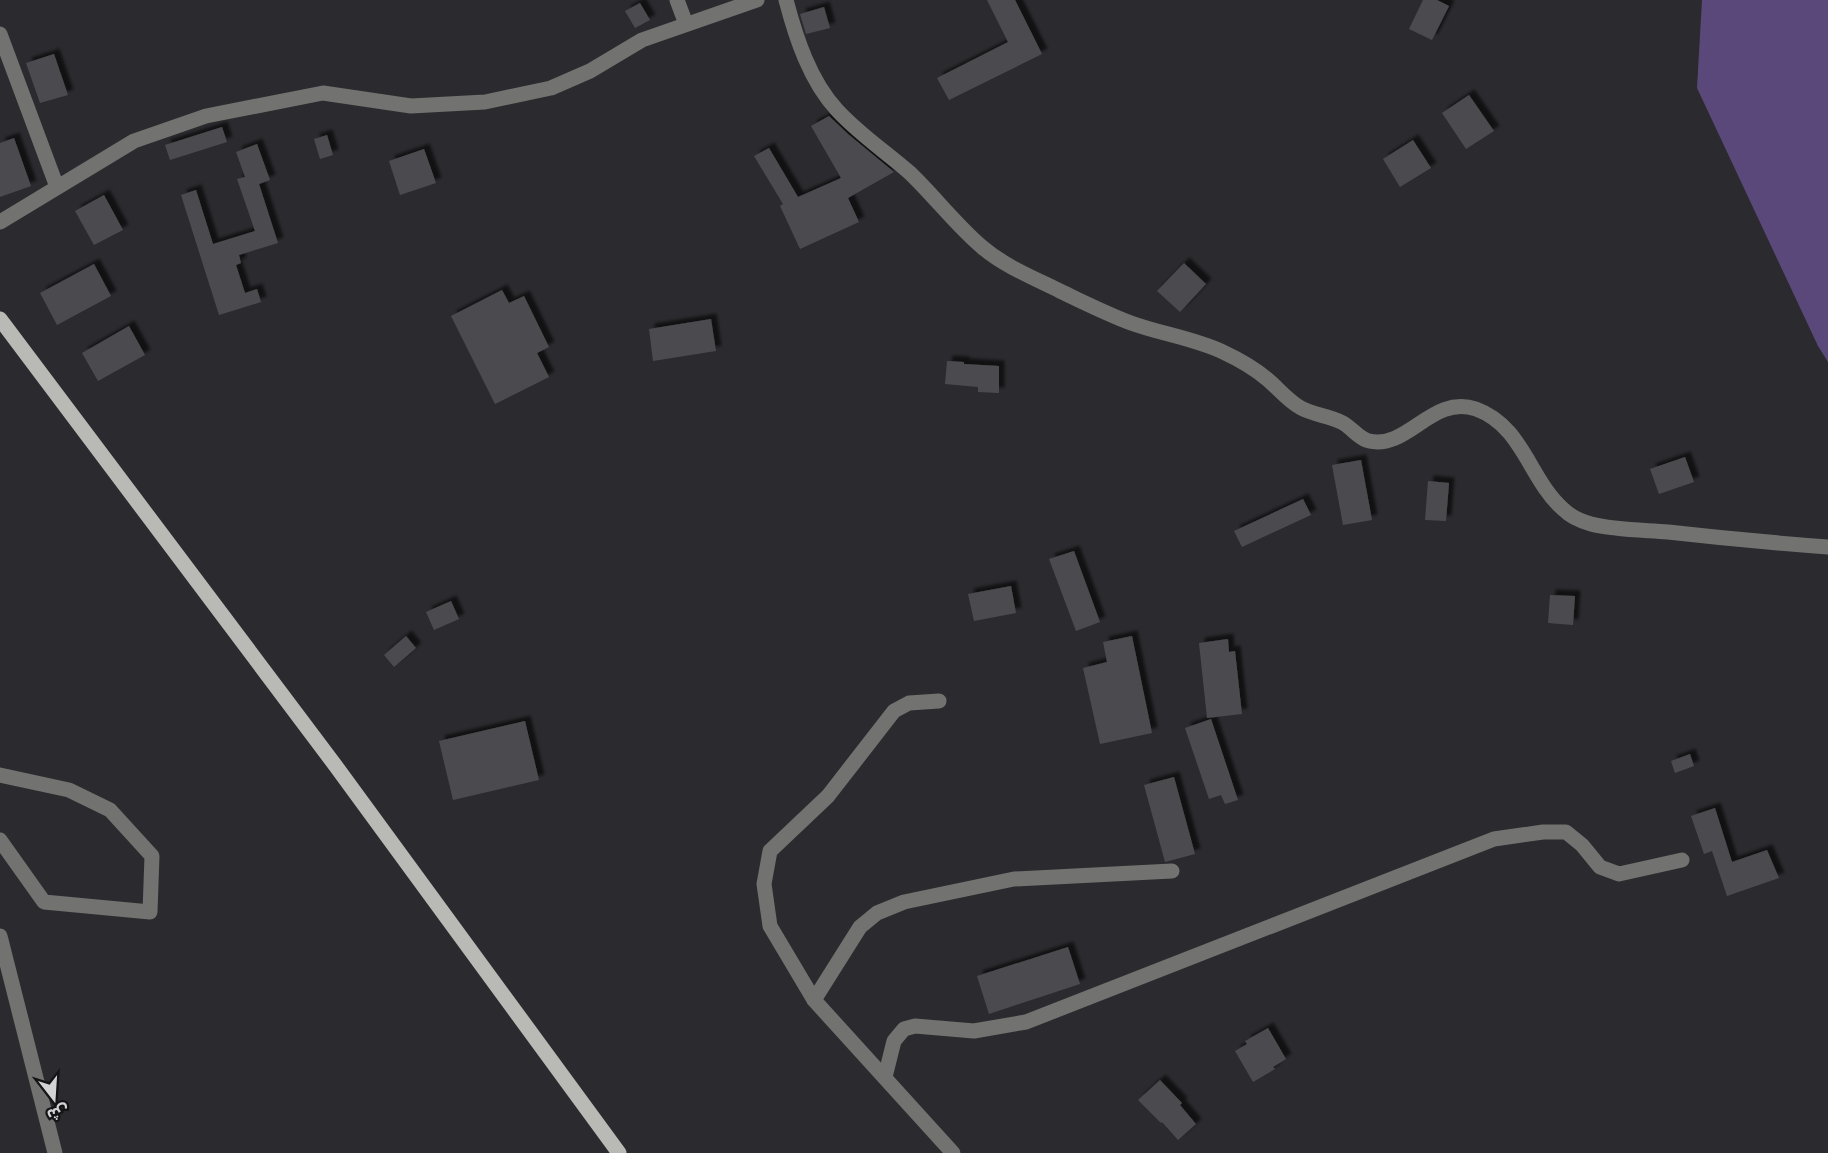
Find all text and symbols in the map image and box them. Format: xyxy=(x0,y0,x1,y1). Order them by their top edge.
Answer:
north arrow xyxy=(24,1069,84,1129)
text: ش xyxy=(45,1101,71,1125)

